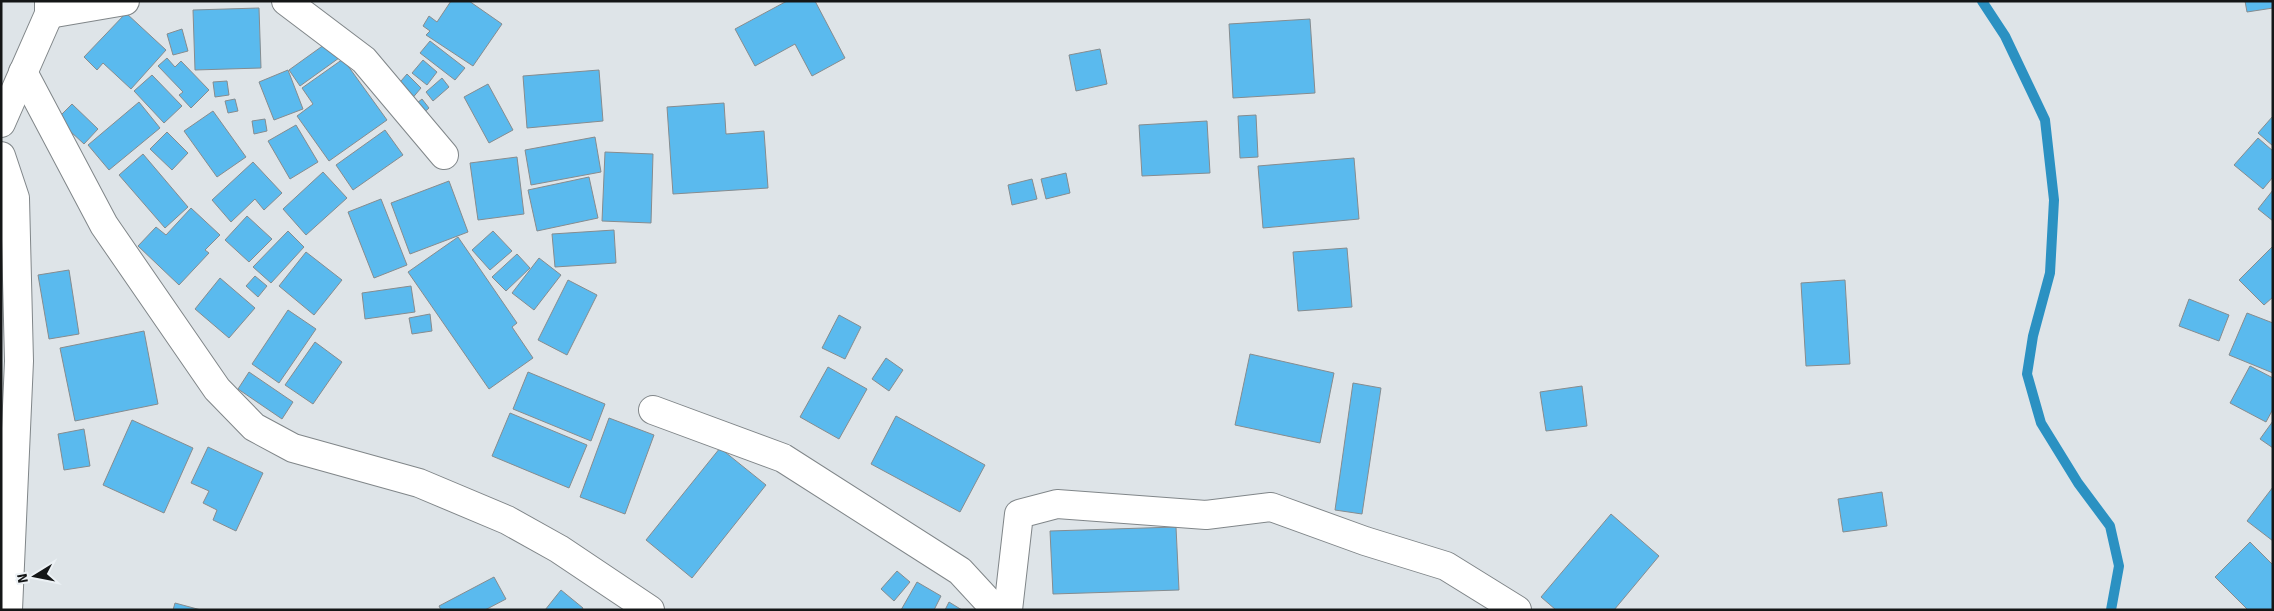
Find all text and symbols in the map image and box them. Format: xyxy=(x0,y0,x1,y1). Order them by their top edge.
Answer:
north arrow xyxy=(10,551,60,601)
text: N xyxy=(13,572,32,584)

